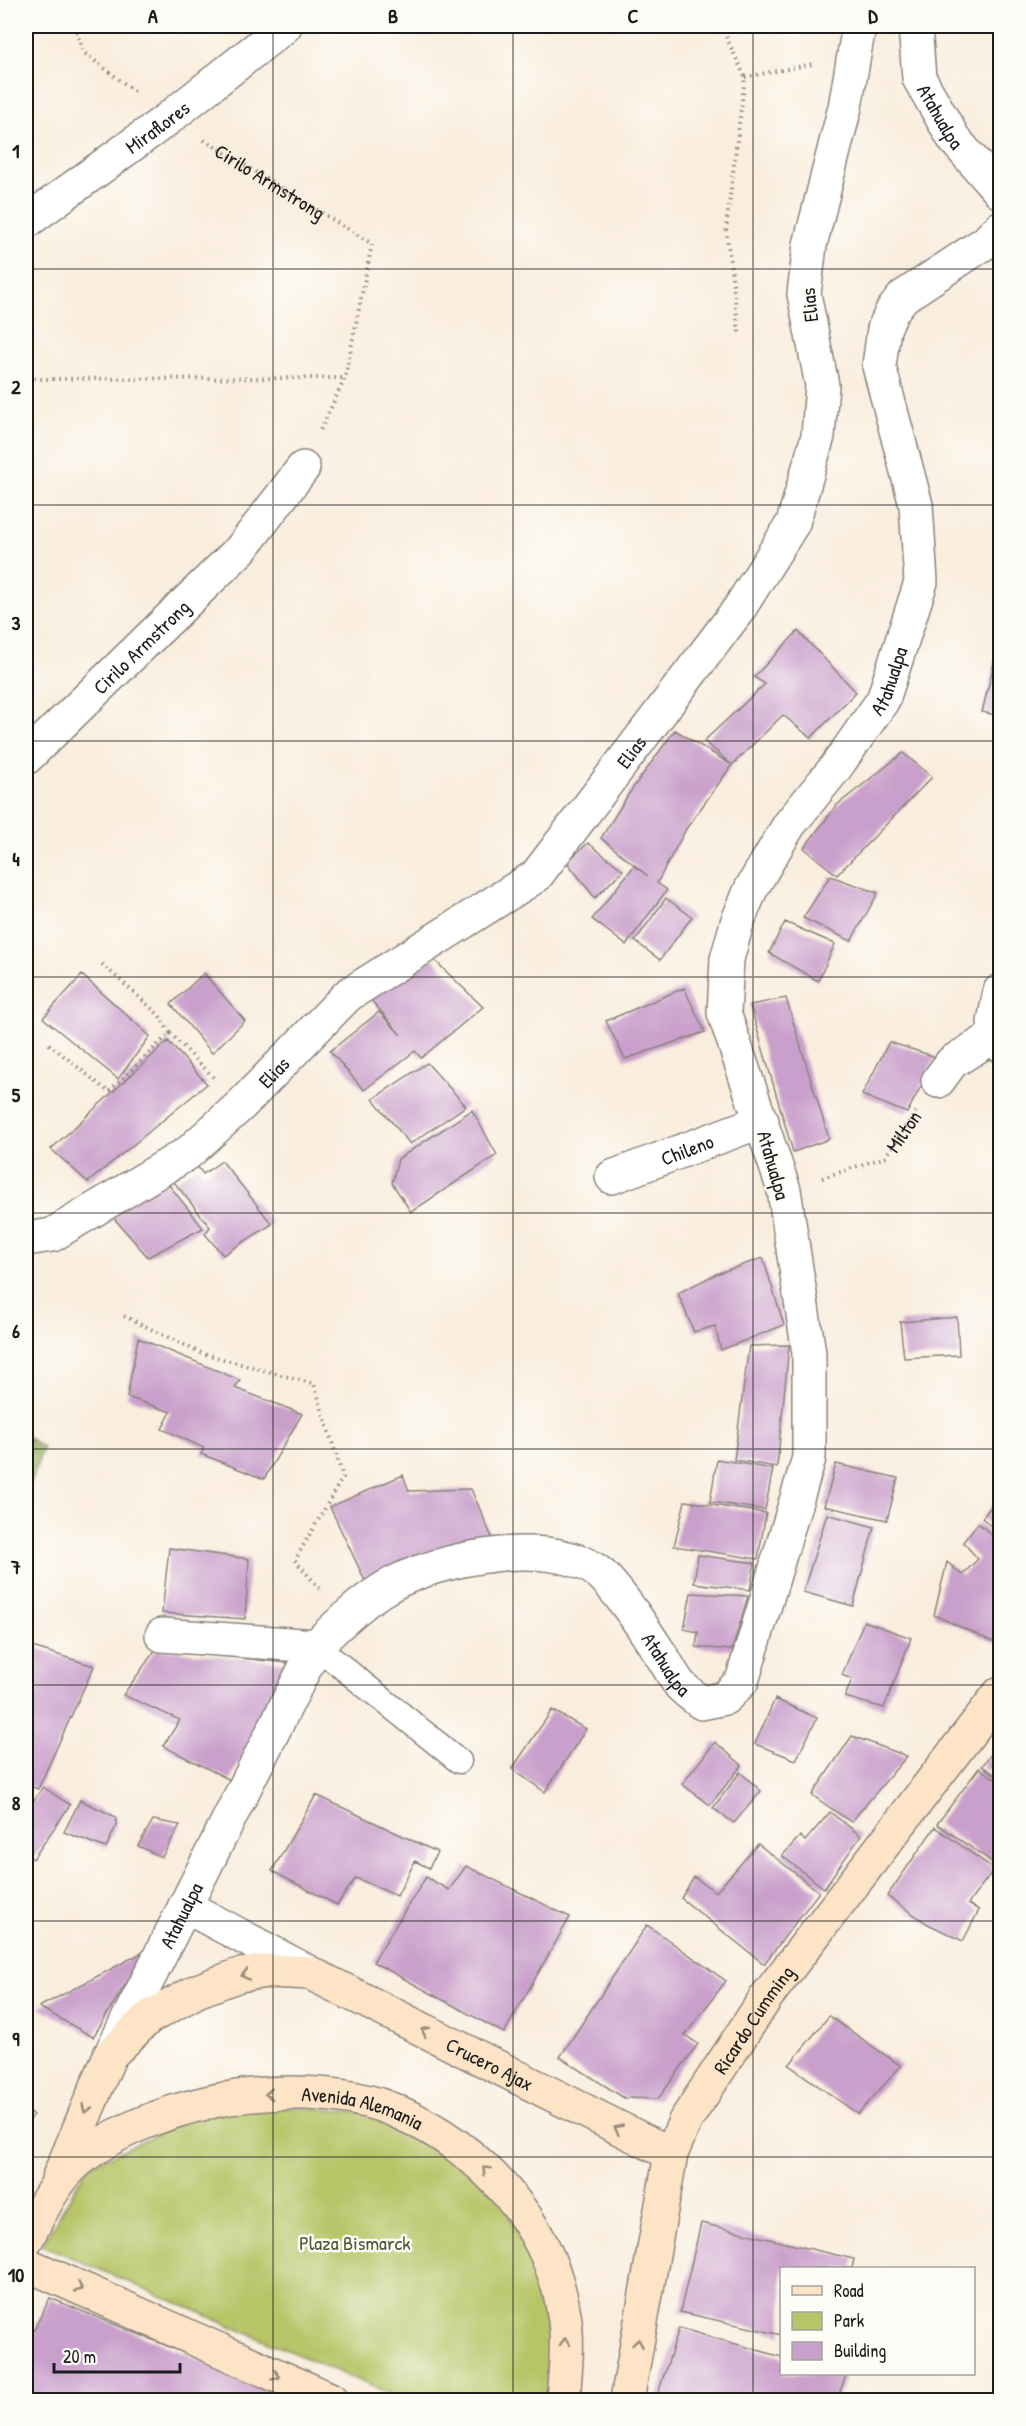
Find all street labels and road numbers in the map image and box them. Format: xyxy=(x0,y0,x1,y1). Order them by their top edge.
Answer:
street label: Atahualpa xyxy=(912,79,970,155)
street label: Miraflores xyxy=(119,94,195,159)
street label: Cirilo Armstrong xyxy=(210,137,331,225)
street label: Elias xyxy=(794,286,824,323)
street label: Cirilo Armstrong xyxy=(86,593,195,700)
street label: Atahualpa xyxy=(863,643,913,720)
street label: Elias xyxy=(610,729,652,773)
street label: Elias xyxy=(252,1050,295,1093)
street label: Milton xyxy=(879,1105,927,1157)
street label: Chileno xyxy=(657,1127,717,1171)
street label: Atahualpa xyxy=(751,1127,797,1203)
street label: Atahualpa xyxy=(636,1627,696,1702)
street label: Atahualpa xyxy=(153,1877,208,1953)
street label: Ricardo Cumming xyxy=(706,1959,800,2079)
street label: Crucero Ajax xyxy=(442,2030,538,2096)
street label: Avenida Alemania xyxy=(301,2080,428,2136)

